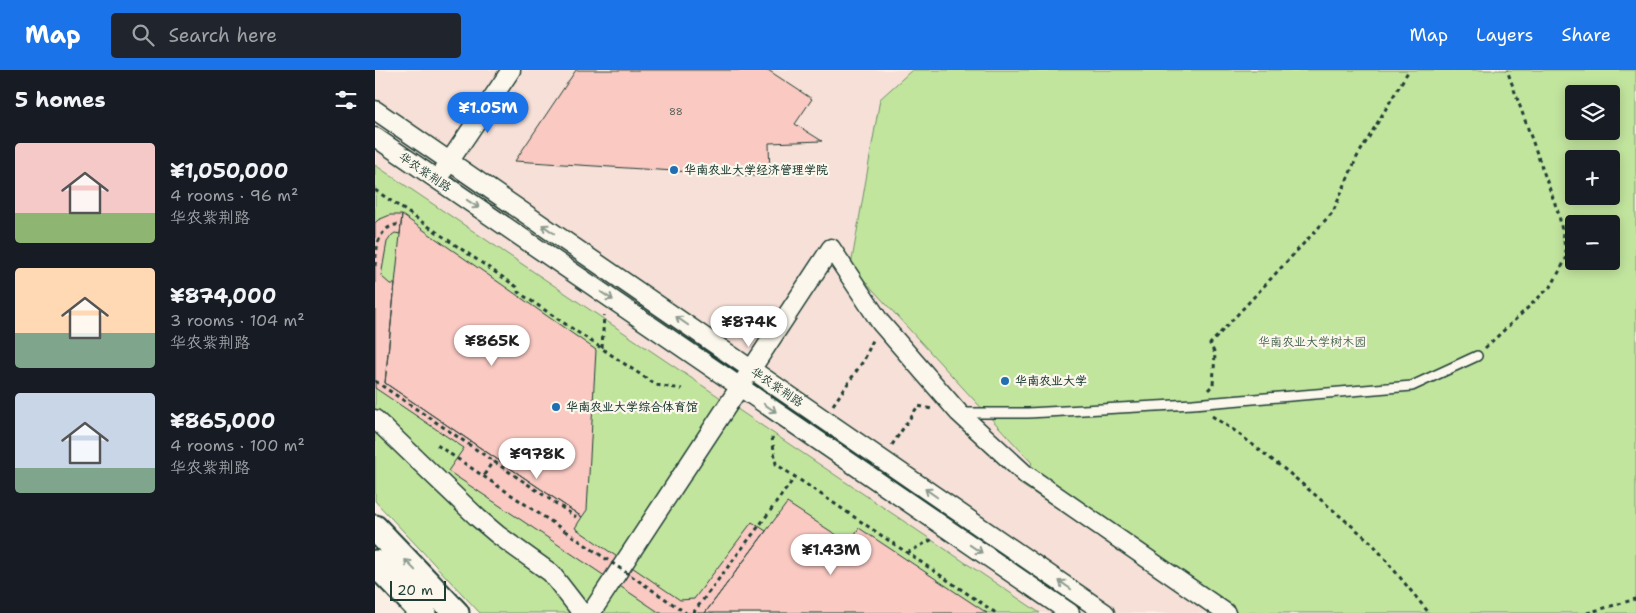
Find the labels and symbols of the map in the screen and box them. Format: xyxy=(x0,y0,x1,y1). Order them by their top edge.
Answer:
pin: ¥1.05M xyxy=(447,92,529,134)
house number: 88 xyxy=(669,105,683,118)
street label: 华农紫荆路 xyxy=(396,149,454,195)
place label: 华南农业大学经济管理学院 xyxy=(684,162,828,178)
marker: 华南农业大学经济管理学院 xyxy=(668,164,680,176)
one-way arrow xyxy=(466,199,480,209)
one-way arrow xyxy=(541,224,555,234)
one-way arrow xyxy=(600,291,614,301)
pin: ¥874K xyxy=(714,306,784,348)
one-way arrow xyxy=(675,316,689,326)
pin: ¥865K xyxy=(457,324,527,367)
park label: 华南农业大学树木园 xyxy=(1258,334,1366,350)
street label: 华农紫荆路 xyxy=(748,364,806,410)
place label: 华南农业大学 xyxy=(1015,373,1087,389)
marker: 华南农业大学 xyxy=(999,375,1011,387)
place label: 华南农业大学综合体育馆 xyxy=(566,399,698,415)
marker: 华南农业大学综合体育馆 xyxy=(550,401,562,413)
one-way arrow xyxy=(763,403,777,413)
pin: ¥978K xyxy=(502,438,572,480)
one-way arrow xyxy=(924,488,938,498)
pin: ¥1.43M xyxy=(790,534,872,576)
one-way arrow xyxy=(969,544,983,554)
one-way arrow xyxy=(404,559,416,571)
scale bar xyxy=(390,578,446,601)
one-way arrow xyxy=(1058,580,1072,590)

